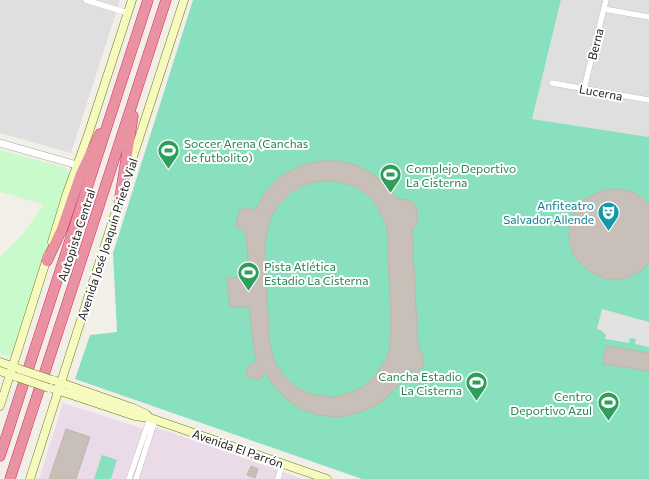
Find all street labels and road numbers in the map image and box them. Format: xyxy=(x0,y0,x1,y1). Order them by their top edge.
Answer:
street label: Berna xyxy=(584,27,606,61)
street label: Lucerna xyxy=(578,81,624,103)
street label: Avenida José Joaquín Prieto Vial xyxy=(74,156,141,322)
street label: Autopista Central xyxy=(54,187,98,283)
street label: Avenida El Parrón xyxy=(191,426,285,470)

